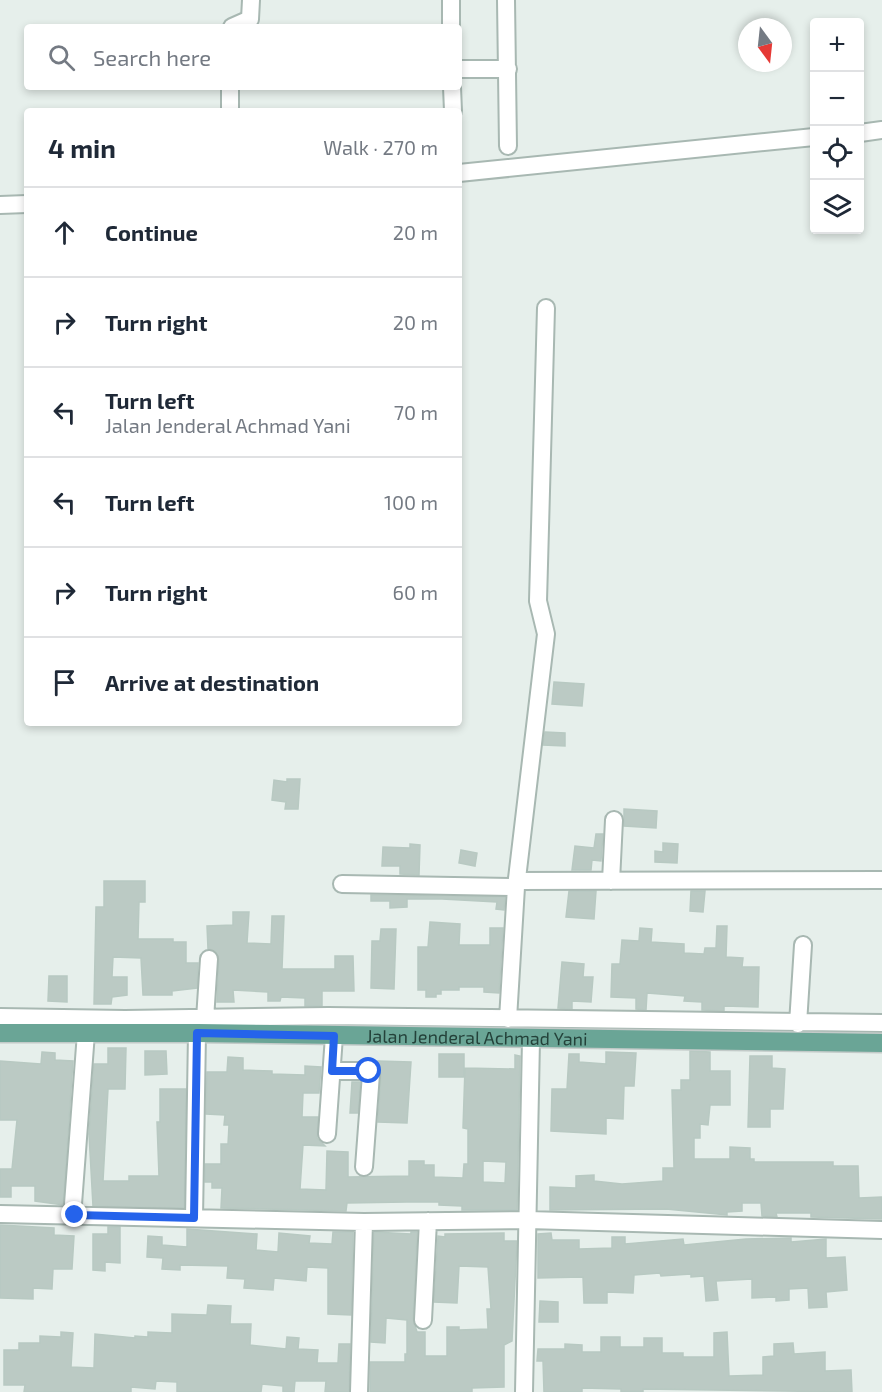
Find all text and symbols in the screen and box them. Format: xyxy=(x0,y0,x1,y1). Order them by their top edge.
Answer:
north arrow xyxy=(738,18,792,72)
map controls xyxy=(810,18,864,234)
button: + xyxy=(810,18,864,72)
search box xyxy=(24,24,462,90)
icon: search xyxy=(45,41,78,74)
text: Search here xyxy=(93,44,211,70)
button: − xyxy=(810,72,864,126)
button: locate xyxy=(810,126,864,180)
text: 4 min xyxy=(48,132,116,163)
text: Walk · 270 m xyxy=(323,135,438,159)
button: layers xyxy=(810,180,864,234)
icon: ahead xyxy=(48,216,81,249)
text: Continue xyxy=(105,219,198,245)
text: 20 m xyxy=(393,220,438,244)
icon: right xyxy=(48,306,81,339)
text: Turn right xyxy=(105,309,207,335)
text: 20 m xyxy=(393,310,438,334)
text: Turn left xyxy=(105,387,194,413)
icon: left xyxy=(48,396,81,429)
text: 70 m xyxy=(394,400,438,424)
text: Jalan Jenderal Achmad Yani xyxy=(105,413,351,437)
icon: left xyxy=(48,486,81,519)
text: Turn left xyxy=(105,489,194,515)
text: 100 m xyxy=(384,490,438,514)
icon: right xyxy=(48,576,81,609)
text: Turn right xyxy=(105,579,207,605)
text: 60 m xyxy=(393,580,438,604)
icon: arrive xyxy=(48,666,81,699)
text: Arrive at destination xyxy=(105,669,319,695)
street label: Jalan Jenderal Achmad Yani xyxy=(366,1024,588,1050)
route start xyxy=(355,1057,381,1083)
route end xyxy=(61,1201,87,1227)

